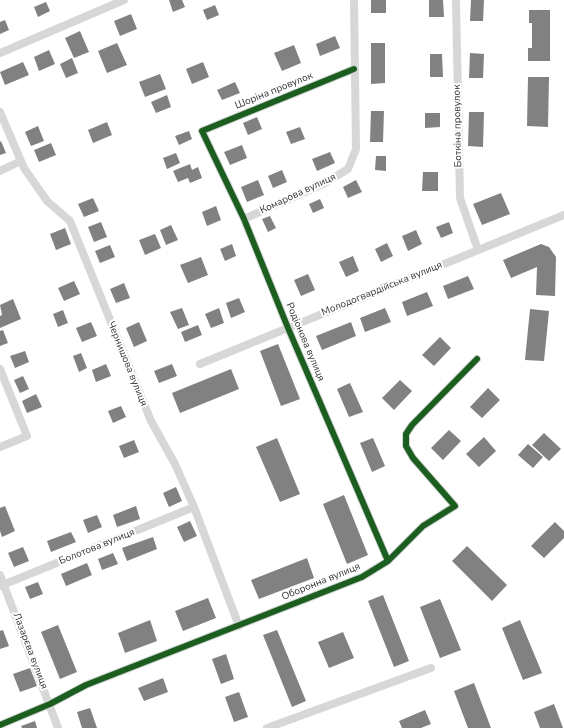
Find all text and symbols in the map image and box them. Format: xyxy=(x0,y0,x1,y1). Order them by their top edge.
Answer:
street label: Шоріна провулок xyxy=(233,70,315,112)
street label: Боткіна провулок xyxy=(451,85,465,167)
street label: Комарова вулиця xyxy=(258,171,338,217)
street label: Молодогвардійська вулиця xyxy=(320,259,444,319)
street label: Родіонова вулиця xyxy=(283,301,327,383)
street label: Чернишова вулиця xyxy=(105,320,149,408)
street label: Болотова вулиця xyxy=(57,526,137,568)
street label: Оборонна вулиця xyxy=(280,561,362,603)
street label: Лазарєва вулиця xyxy=(10,611,50,691)

